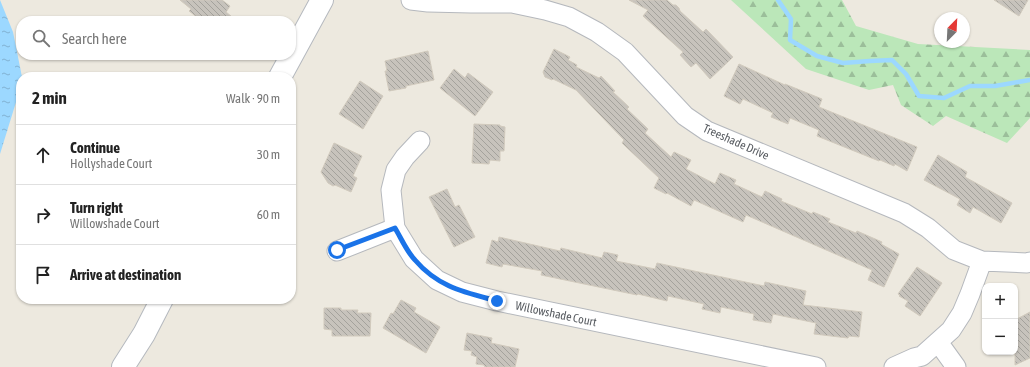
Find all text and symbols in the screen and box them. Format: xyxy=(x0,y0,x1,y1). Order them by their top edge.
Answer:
north arrow xyxy=(934,12,970,48)
search box xyxy=(16,16,296,60)
icon: search xyxy=(30,27,52,49)
text: Search here xyxy=(62,30,127,47)
text: 2 min xyxy=(32,88,67,108)
text: Walk · 90 m xyxy=(226,91,280,106)
street label: Treeshade Drive xyxy=(701,121,771,163)
text: Continue xyxy=(70,139,120,156)
icon: ahead xyxy=(32,144,54,166)
text: 30 m xyxy=(257,147,280,162)
text: Hollyshade Court xyxy=(70,156,152,171)
text: Turn right xyxy=(70,199,123,216)
icon: right xyxy=(32,204,54,226)
text: 60 m xyxy=(257,207,280,222)
text: Willowshade Court xyxy=(70,216,159,231)
route start xyxy=(328,241,346,259)
icon: arrive xyxy=(32,264,54,286)
text: Arrive at destination xyxy=(70,266,181,283)
map controls xyxy=(982,283,1018,355)
button: + xyxy=(982,283,1018,319)
route end xyxy=(488,292,506,310)
street label: Willowshade Court xyxy=(514,299,598,330)
button: − xyxy=(982,319,1018,355)

